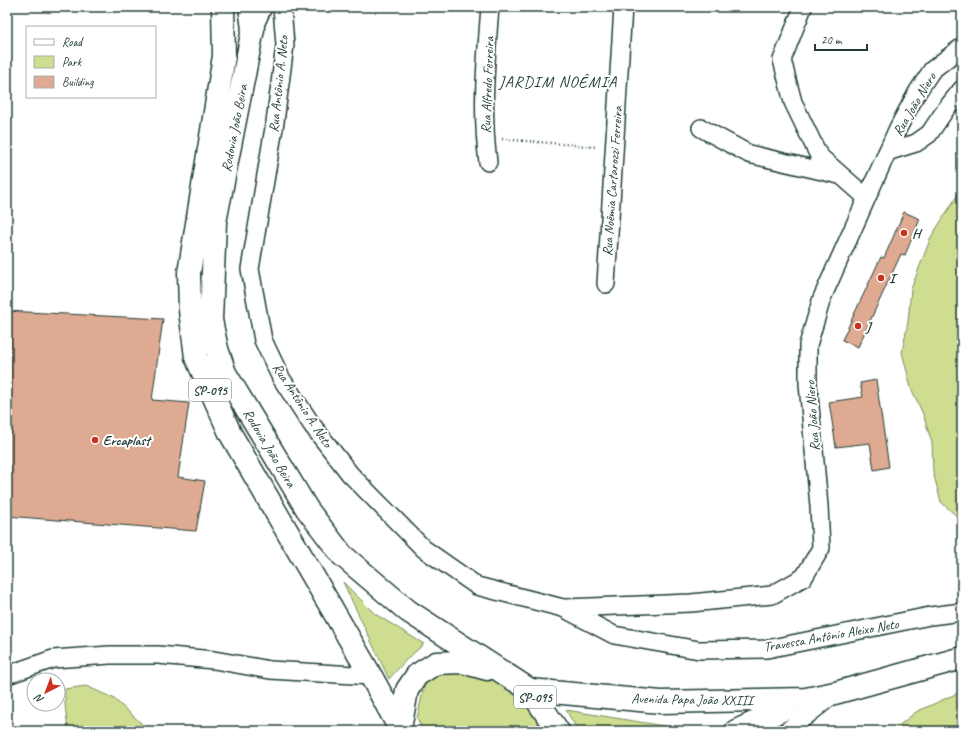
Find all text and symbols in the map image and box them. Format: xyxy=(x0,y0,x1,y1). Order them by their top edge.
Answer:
legend xyxy=(26,26,156,98)
scale bar xyxy=(815,26,867,52)
text: 20 m xyxy=(821,32,843,48)
street label: Rua Antônio A. Neto xyxy=(265,33,292,133)
text: Road xyxy=(62,34,84,50)
street label: Rua Alfredo Ferreira xyxy=(477,35,498,134)
text: Park xyxy=(62,54,83,70)
street label: Rua João Niero xyxy=(889,69,940,139)
district label: JARDIM NOÊMIA xyxy=(498,72,617,92)
text: Building xyxy=(62,74,94,90)
street label: Rodovia João Beira xyxy=(218,82,251,173)
street label: Rua Noêmia Cartarozzi Ferreira xyxy=(599,105,626,257)
place label: H xyxy=(912,225,923,242)
marker: H xyxy=(899,228,909,238)
place label: I xyxy=(889,270,898,287)
marker: I xyxy=(876,273,886,283)
place label: J xyxy=(865,318,873,335)
marker: J xyxy=(853,321,863,331)
street label: Rua Antônio A. Neto xyxy=(269,360,337,452)
road number: SP-095 xyxy=(189,379,231,401)
street label: Rua João Niero xyxy=(801,379,823,452)
street label: Rodovia João Beira xyxy=(239,406,300,491)
place label: Ercaplast xyxy=(103,432,152,449)
marker: Ercaplast xyxy=(90,435,100,445)
street label: Travessa Antônio Aleixo Neto xyxy=(762,615,901,656)
north arrow xyxy=(26,672,66,712)
road number: SP-095 xyxy=(514,686,556,708)
text: N xyxy=(30,690,47,707)
street label: Avenida Papa João XXIII xyxy=(631,690,756,709)

